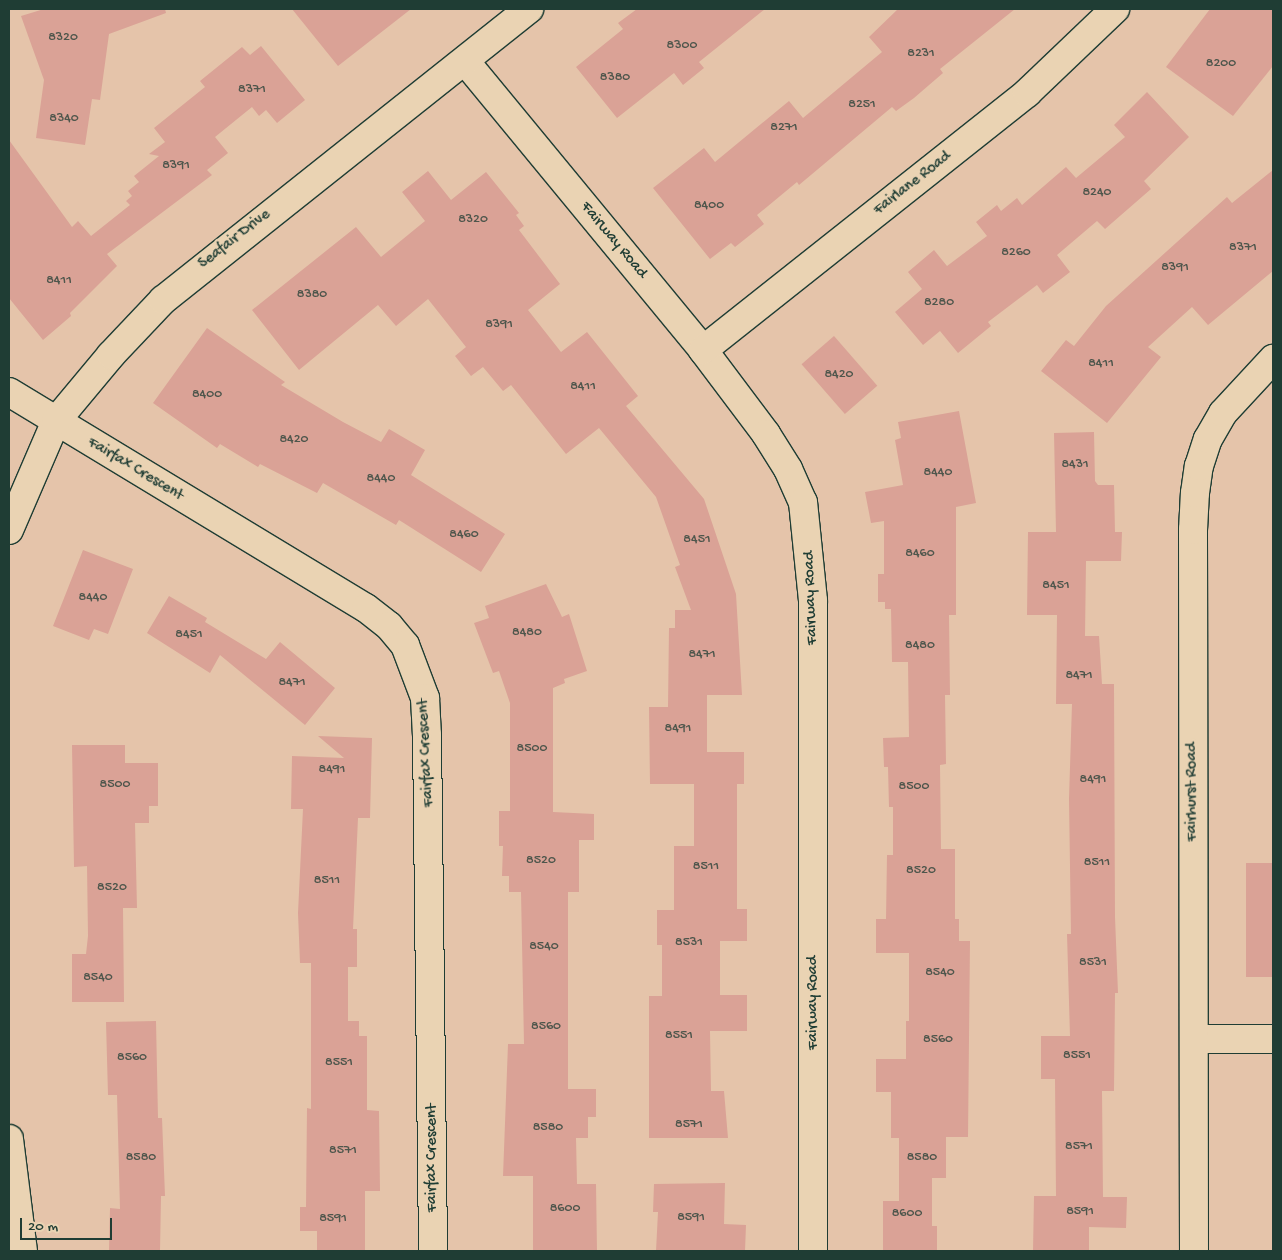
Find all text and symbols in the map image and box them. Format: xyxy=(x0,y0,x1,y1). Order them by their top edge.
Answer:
house number: 8320 xyxy=(48,30,78,46)
house number: 8300 xyxy=(667,38,697,54)
house number: 8231 xyxy=(907,46,935,62)
house number: 8200 xyxy=(1206,56,1236,72)
house number: 8380 xyxy=(600,70,630,86)
house number: 8371 xyxy=(238,82,266,98)
house number: 8251 xyxy=(848,97,876,113)
house number: 8340 xyxy=(49,111,79,127)
house number: 8271 xyxy=(770,120,798,136)
street label: Fairlane Road xyxy=(870,148,956,220)
house number: 8391 xyxy=(162,158,190,174)
house number: 8240 xyxy=(1082,185,1112,201)
house number: 8400 xyxy=(694,198,724,214)
street label: Fairway Road xyxy=(575,199,651,283)
street label: Seafair Drive xyxy=(195,206,275,274)
house number: 8320 xyxy=(458,212,488,228)
house number: 8371 xyxy=(1229,240,1257,256)
house number: 8260 xyxy=(1001,245,1031,261)
house number: 8391 xyxy=(1161,260,1189,276)
house number: 8411 xyxy=(46,273,72,289)
house number: 8380 xyxy=(297,287,327,303)
house number: 8280 xyxy=(924,295,954,311)
house number: 8391 xyxy=(485,317,513,333)
house number: 8411 xyxy=(1088,356,1114,372)
house number: 8420 xyxy=(824,367,854,383)
house number: 8411 xyxy=(570,379,596,395)
house number: 8400 xyxy=(192,387,222,403)
house number: 8420 xyxy=(279,432,309,448)
street label: Fairfax Crescent xyxy=(84,434,186,506)
house number: 8431 xyxy=(1061,457,1089,473)
house number: 8440 xyxy=(924,465,952,481)
house number: 8440 xyxy=(367,471,395,487)
house number: 8460 xyxy=(449,527,479,543)
house number: 8451 xyxy=(683,532,711,548)
house number: 8460 xyxy=(905,546,935,562)
street label: Fairway Road xyxy=(801,551,823,645)
house number: 8451 xyxy=(1042,578,1070,594)
house number: 8440 xyxy=(79,590,107,606)
house number: 8480 xyxy=(512,625,542,641)
house number: 8451 xyxy=(175,627,203,643)
house number: 8480 xyxy=(905,638,935,654)
house number: 8471 xyxy=(688,647,716,663)
house number: 8471 xyxy=(1065,668,1093,684)
house number: 8471 xyxy=(278,675,306,691)
street label: Fairfax Crescent xyxy=(415,698,439,808)
house number: 8491 xyxy=(665,721,691,737)
house number: 8500 xyxy=(517,741,547,757)
street label: Fairhurst Road xyxy=(1183,742,1203,842)
house number: 8491 xyxy=(319,762,345,778)
house number: 8491 xyxy=(1080,772,1106,788)
house number: 8500 xyxy=(100,777,130,793)
house number: 8500 xyxy=(899,779,929,795)
house number: 8520 xyxy=(526,853,556,869)
house number: 8511 xyxy=(1084,855,1110,871)
house number: 8511 xyxy=(693,859,719,875)
house number: 8520 xyxy=(906,863,936,879)
house number: 8511 xyxy=(314,873,340,889)
house number: 8520 xyxy=(97,880,127,896)
house number: 8531 xyxy=(675,935,703,951)
house number: 8540 xyxy=(529,939,559,955)
house number: 8531 xyxy=(1079,955,1107,971)
street label: Fairway Road xyxy=(804,956,824,1050)
house number: 8540 xyxy=(925,965,955,981)
house number: 8540 xyxy=(83,970,113,986)
house number: 8560 xyxy=(531,1019,561,1035)
house number: 8551 xyxy=(665,1028,693,1044)
house number: 8560 xyxy=(923,1032,953,1048)
house number: 8551 xyxy=(1063,1048,1091,1064)
house number: 8560 xyxy=(117,1050,147,1066)
house number: 8551 xyxy=(325,1055,353,1071)
street label: Fairfax Crescent xyxy=(423,1104,443,1212)
house number: 8571 xyxy=(675,1117,703,1133)
house number: 8580 xyxy=(533,1120,563,1136)
house number: 8571 xyxy=(1065,1139,1093,1155)
house number: 8571 xyxy=(329,1143,357,1159)
house number: 8580 xyxy=(126,1150,156,1166)
house number: 8580 xyxy=(907,1150,937,1166)
house number: 8600 xyxy=(550,1201,580,1217)
house number: 8591 xyxy=(1066,1204,1094,1220)
house number: 8600 xyxy=(892,1206,922,1222)
scale bar xyxy=(22,1208,115,1240)
house number: 8591 xyxy=(677,1210,705,1226)
house number: 8591 xyxy=(319,1211,347,1227)
text: 20 m xyxy=(28,1218,58,1236)

